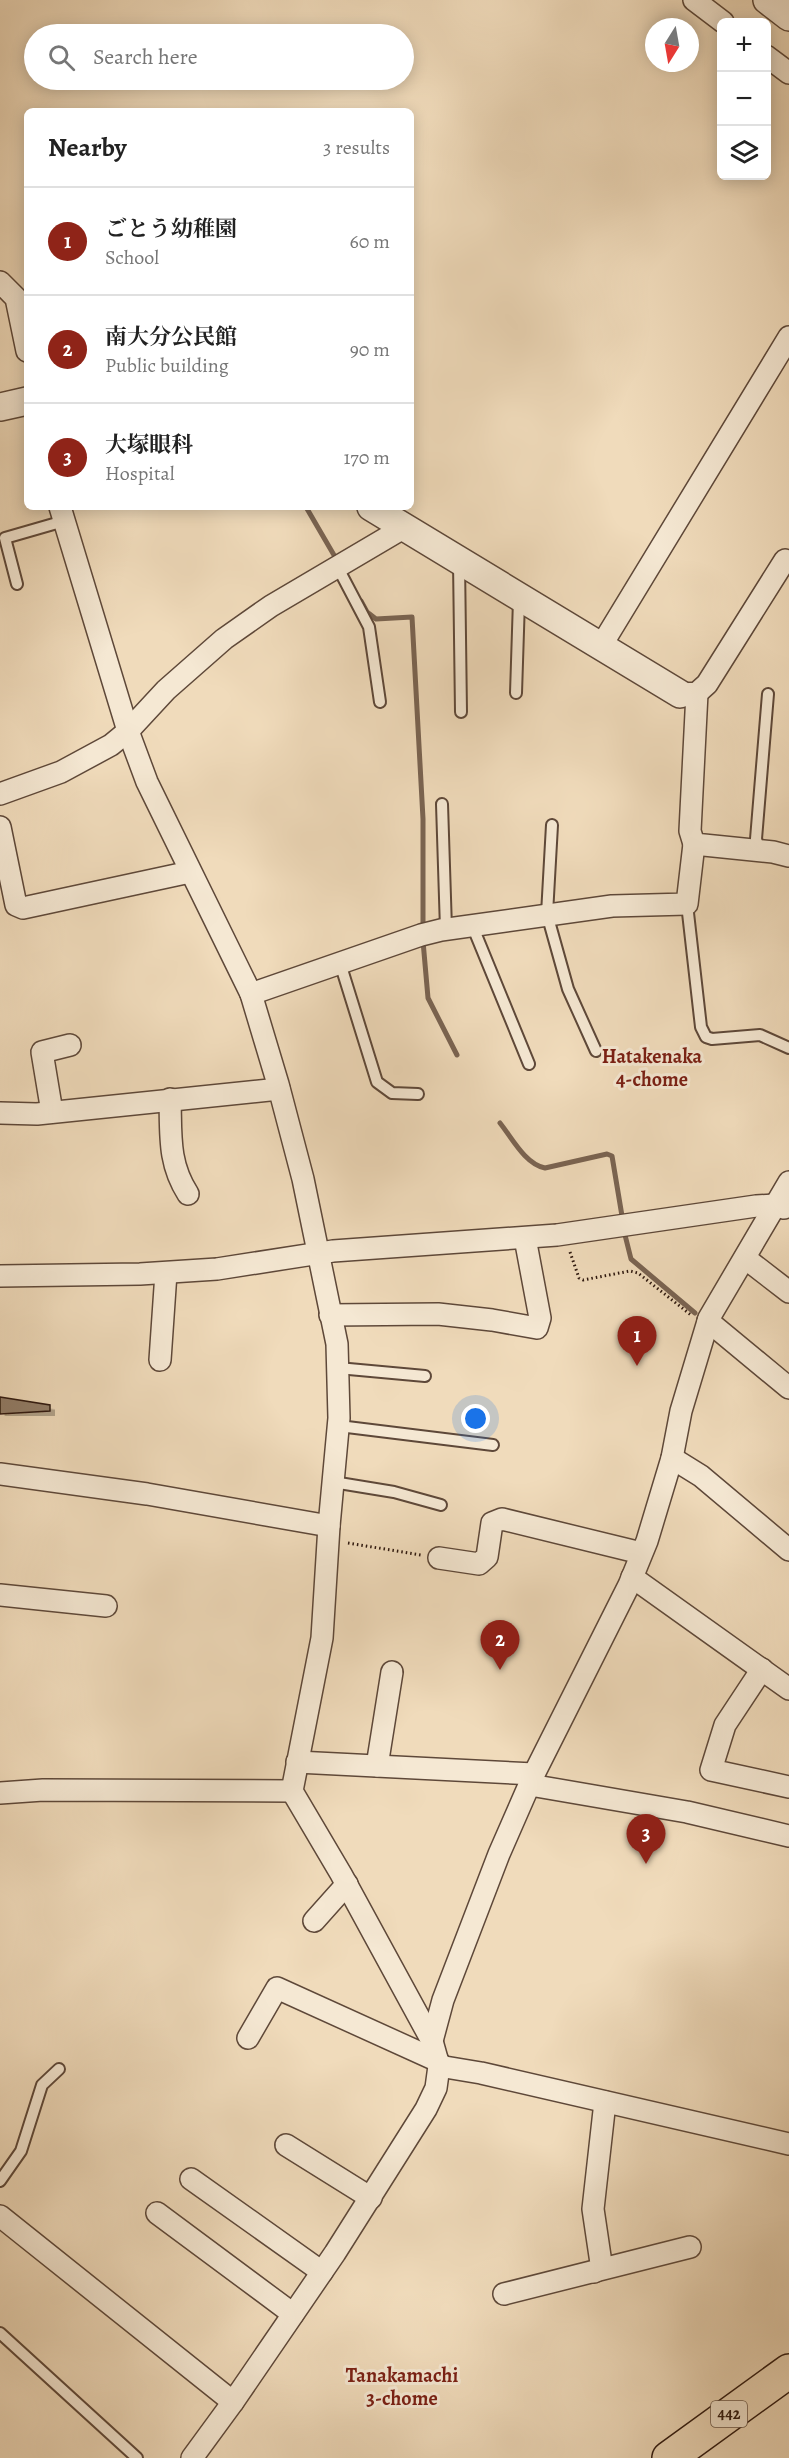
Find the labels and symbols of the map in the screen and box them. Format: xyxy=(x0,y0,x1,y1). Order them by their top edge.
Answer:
north arrow xyxy=(645,18,699,72)
district label: Hatakenaka 4-chome xyxy=(602,1043,703,1093)
pin: 1 xyxy=(618,1316,656,1366)
your location xyxy=(461,1404,490,1433)
pin: 2 xyxy=(480,1620,520,1670)
pin: 3 xyxy=(626,1814,666,1864)
district label: Tanakamachi 3-chome xyxy=(346,2362,458,2412)
road number: 442 xyxy=(711,2401,747,2427)

